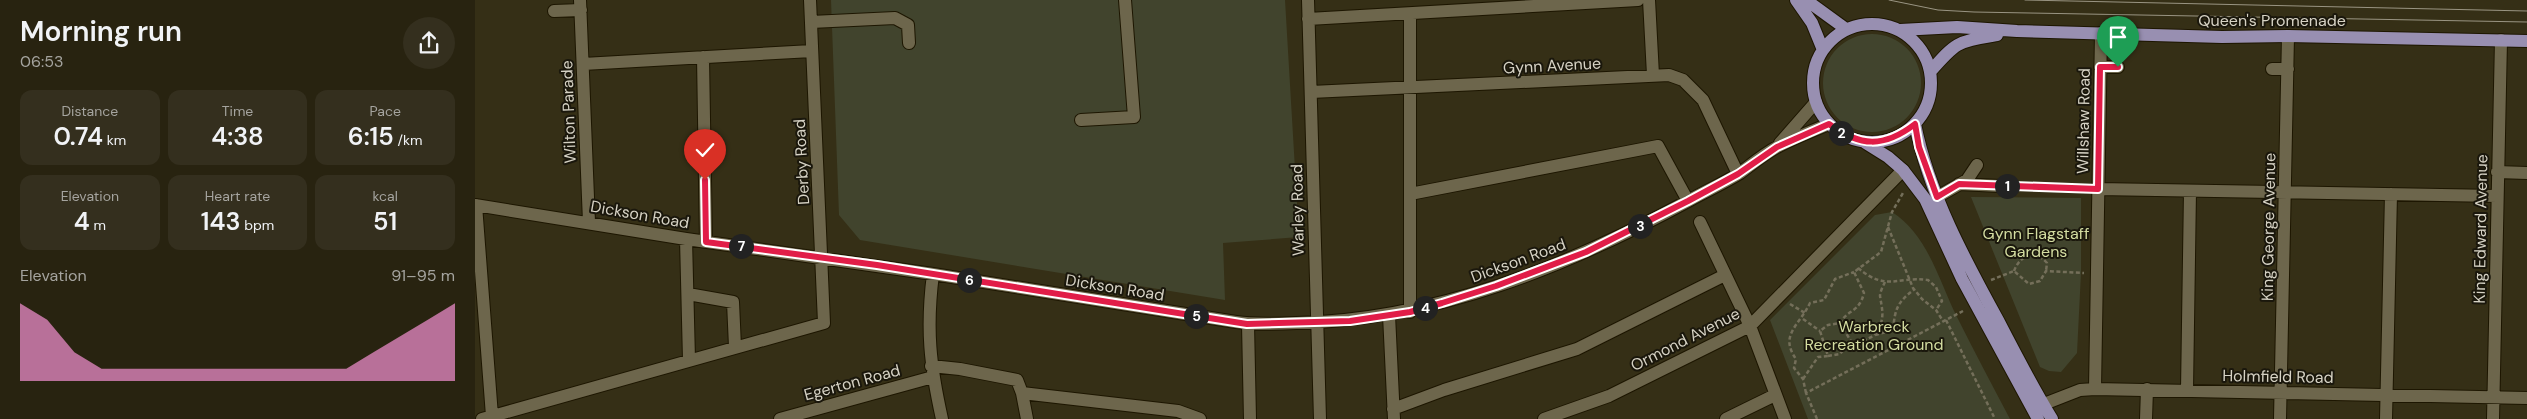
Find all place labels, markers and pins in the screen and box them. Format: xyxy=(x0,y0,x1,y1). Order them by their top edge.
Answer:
pin xyxy=(2097,16,2139,67)
pin: 2 xyxy=(1829,120,1853,146)
pin xyxy=(684,129,726,180)
pin: 1 xyxy=(1995,174,2019,198)
pin: 3 xyxy=(1627,214,1653,238)
pin: 7 xyxy=(729,234,753,258)
pin: 6 xyxy=(957,268,981,292)
pin: 4 xyxy=(1413,296,1437,320)
pin: 5 xyxy=(1183,304,1209,328)

